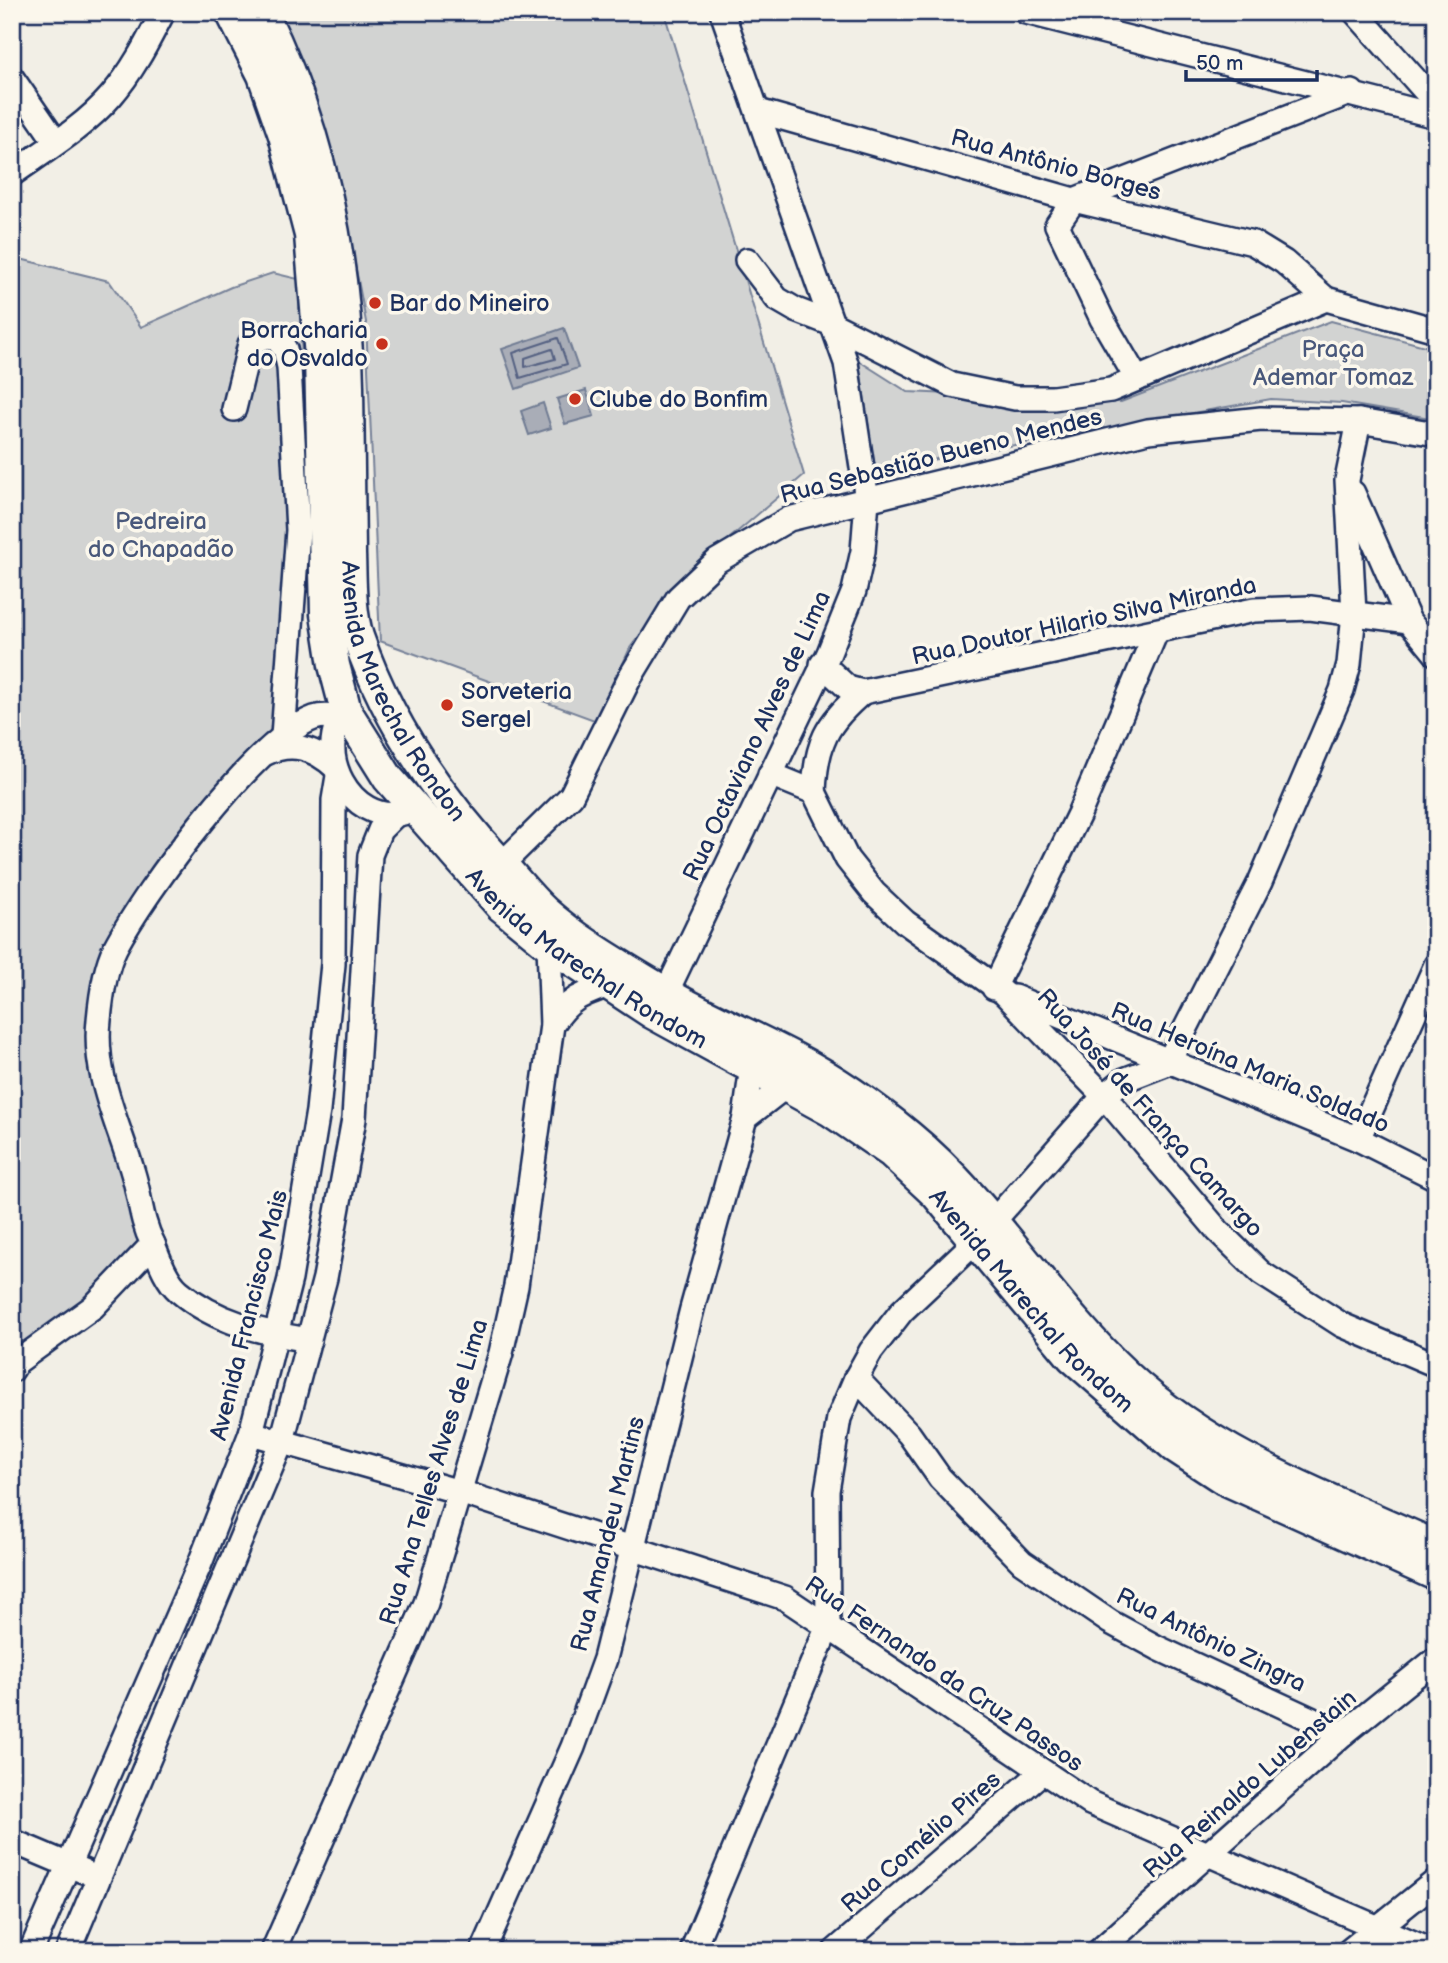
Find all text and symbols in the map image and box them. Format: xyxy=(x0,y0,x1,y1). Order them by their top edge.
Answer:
scale bar xyxy=(1186,38,1317,82)
text: 50 m xyxy=(1196,51,1243,76)
street label: Rua Antônio Borges xyxy=(948,123,1164,207)
place label: Bar do Mineiro xyxy=(389,289,550,318)
marker: Bar do Mineiro xyxy=(367,295,383,311)
place label: Borracharia do Osvaldo xyxy=(240,316,368,373)
park label: Praça Ademar Tomaz xyxy=(1253,335,1414,392)
marker: Borracharia do Osvaldo xyxy=(374,336,390,352)
place label: Clube do Bonfim xyxy=(589,385,768,414)
marker: Clube do Bonfim xyxy=(567,391,583,407)
street label: Rua Sebastião Bueno Mendes xyxy=(777,402,1105,510)
park label: Pedreira do Chapadão xyxy=(88,507,234,564)
street label: Avenida Marechal Rondon xyxy=(336,560,472,827)
street label: Rua Doutor Hilario Silva Miranda xyxy=(909,570,1259,672)
street label: Rua Octaviano Alves de Lima xyxy=(677,586,837,886)
place label: Sorveteria Sergel xyxy=(461,677,572,734)
marker: Sorveteria Sergel xyxy=(439,697,455,713)
street label: Avenida Marechal Rondom xyxy=(460,862,712,1055)
street label: Rua José de França Camargo xyxy=(1031,983,1269,1243)
street label: Rua Heroína Maria Soldado xyxy=(1106,996,1394,1140)
street label: Avenida Marechal Rondom xyxy=(923,1183,1140,1419)
street label: Avenida Francisco Mais xyxy=(204,1187,294,1443)
street label: Rua Ana Telles Alves de Lima xyxy=(374,1315,494,1629)
street label: Rua Amandeu Martins xyxy=(565,1413,651,1655)
street label: Rua Fernando da Cruz Passos xyxy=(799,1570,1089,1778)
street label: Rua Antônio Zingra xyxy=(1111,1581,1311,1699)
street label: Rua Reinaldo Lubenstain xyxy=(1137,1683,1363,1885)
street label: Rua Comélio Pires xyxy=(835,1765,1007,1919)

